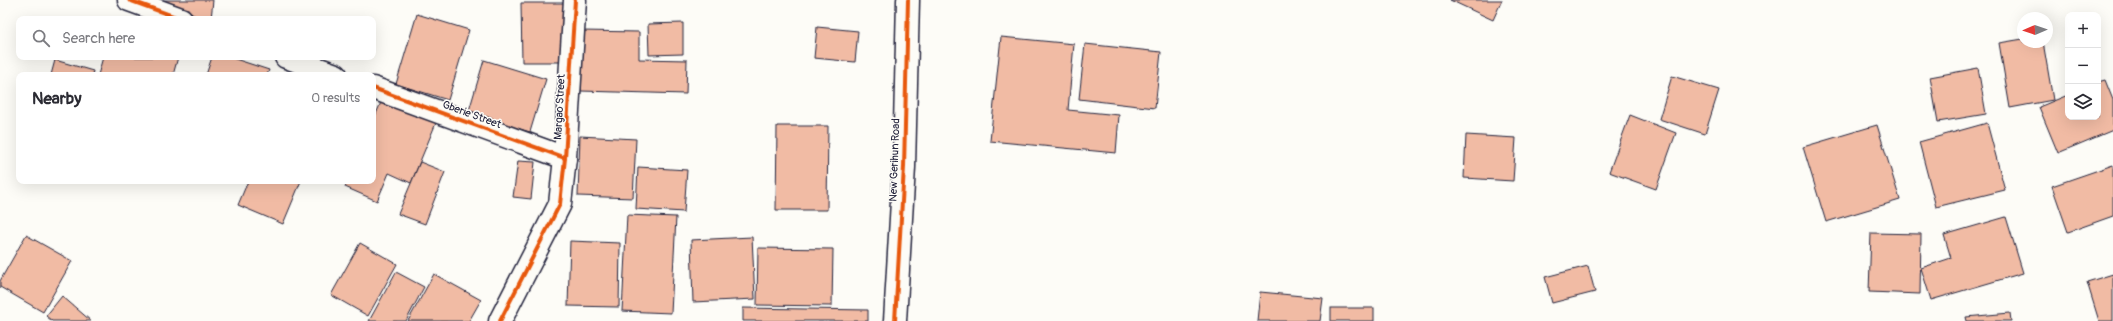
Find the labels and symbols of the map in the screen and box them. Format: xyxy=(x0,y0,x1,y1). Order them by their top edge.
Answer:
north arrow xyxy=(2017,12,2053,48)
street label: Margao Street xyxy=(551,73,568,140)
street label: Gberie Street xyxy=(441,98,504,131)
street label: New Gerihun Road xyxy=(887,118,902,202)

